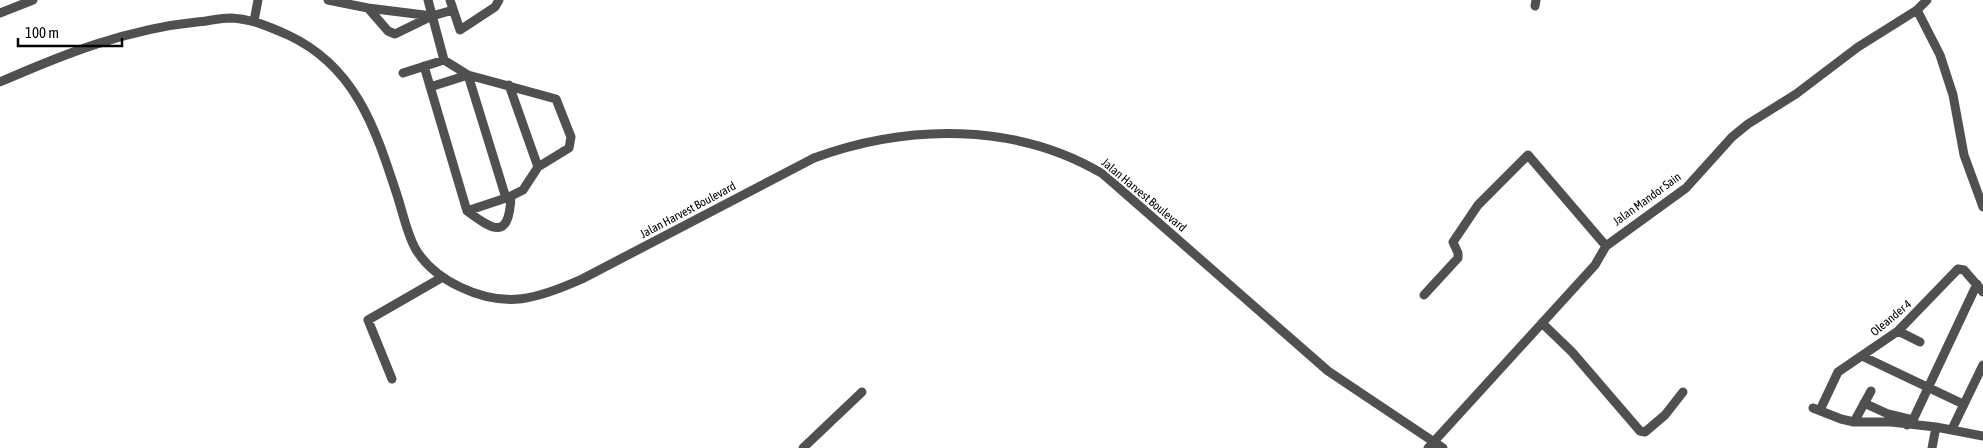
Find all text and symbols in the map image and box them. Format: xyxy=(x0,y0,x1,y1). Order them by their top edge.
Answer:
scale bar xyxy=(18,15,121,47)
text: 100 m xyxy=(25,24,59,41)
street label: Jalan Harvest Boulevard xyxy=(1099,155,1189,235)
street label: Jalan Mandor Sain xyxy=(1610,170,1684,228)
street label: Jalan Harvest Boulevard xyxy=(638,179,738,241)
street label: Oleander 4 xyxy=(1868,297,1914,339)

